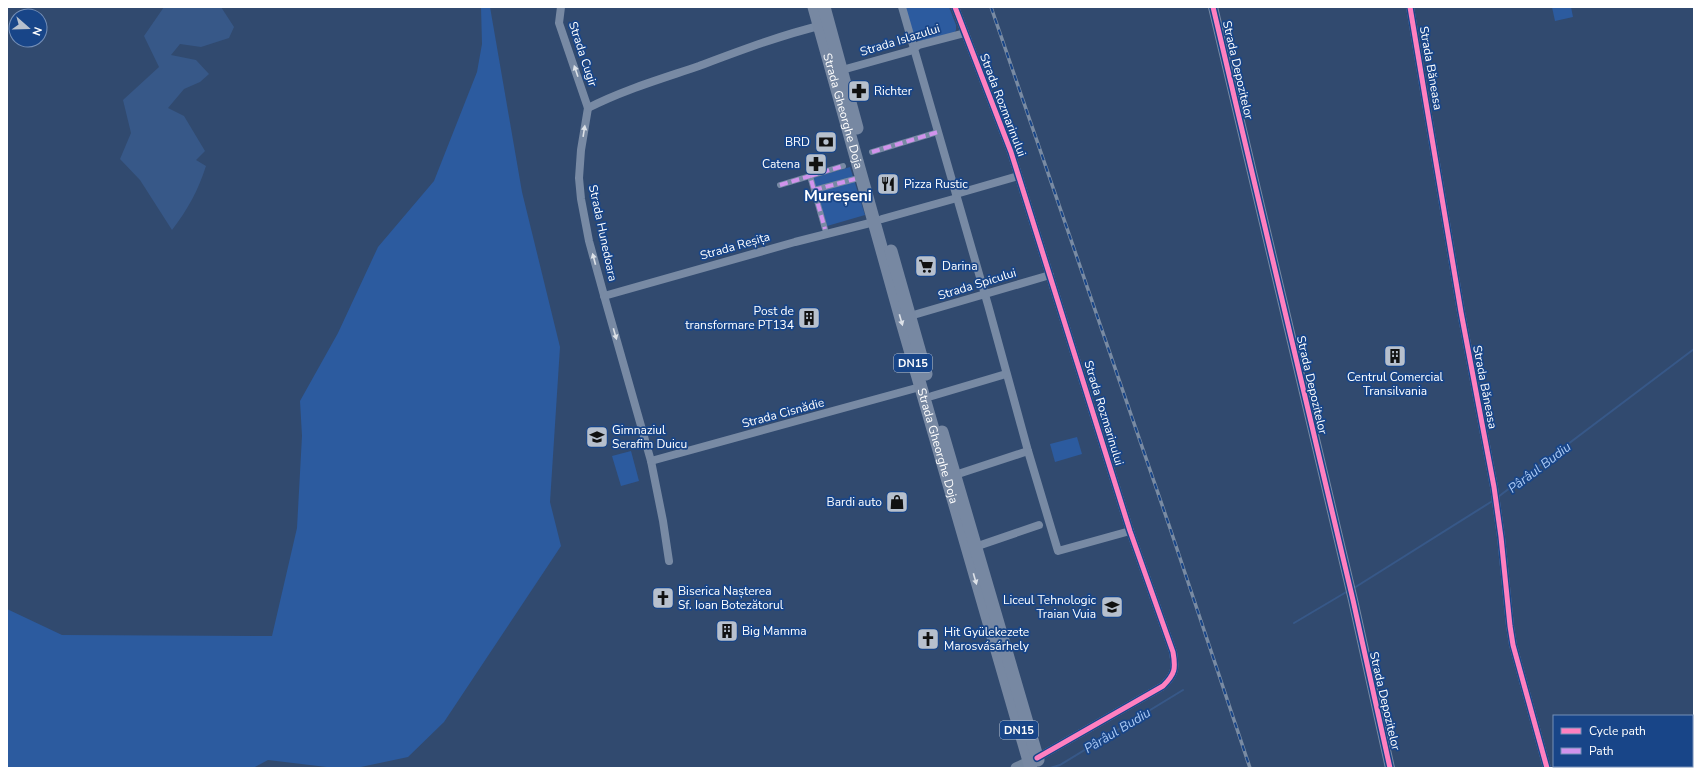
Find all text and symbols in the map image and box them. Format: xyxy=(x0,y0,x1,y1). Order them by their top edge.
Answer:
north arrow xyxy=(8,8,48,48)
street label: Strada Cugir xyxy=(565,19,601,89)
street label: Strada Depozitelor xyxy=(1219,19,1257,122)
street label: Strada Islazului xyxy=(858,20,942,60)
text: N xyxy=(28,25,45,38)
street label: Strada Băneasa xyxy=(1416,25,1446,111)
street label: Strada Gheorghe Doja xyxy=(819,51,867,171)
street label: Strada Rozmarinului xyxy=(976,51,1030,159)
one-way arrow xyxy=(572,65,578,77)
pharmacy icon: Richter xyxy=(846,78,872,104)
place label: Richter xyxy=(874,83,913,99)
one-way arrow xyxy=(581,124,587,137)
bank icon: BRD xyxy=(813,129,839,155)
place label: BRD xyxy=(785,134,810,150)
pharmacy icon: Catena xyxy=(803,151,829,177)
place label: Catena xyxy=(762,156,800,172)
restaurant icon: Pizza Rustic xyxy=(875,171,901,197)
place label: Pizza Rustic xyxy=(904,176,968,192)
street label: Strada Hunedoara xyxy=(585,183,621,283)
district label: Mureșeni xyxy=(804,185,872,207)
street label: Strada Reșița xyxy=(698,228,772,264)
one-way arrow xyxy=(591,252,597,264)
supermarket icon: Darina xyxy=(913,253,939,279)
place label: Darina xyxy=(942,258,978,274)
street label: Strada Spicului xyxy=(936,264,1018,304)
place label: Post de transformare PT134 xyxy=(685,303,794,333)
building icon: Post de transformare PT134 xyxy=(796,305,822,331)
one-way arrow xyxy=(898,314,904,326)
one-way arrow xyxy=(612,328,618,340)
street label: Strada Depozitelor xyxy=(1293,334,1331,437)
building icon: Centrul Comercial Transilvania xyxy=(1382,343,1408,369)
street label: Strada Băneasa xyxy=(1469,344,1501,430)
road number: DN15 xyxy=(894,354,932,372)
street label: Strada Rozmarinului xyxy=(1080,359,1128,467)
place label: Centrul Comercial Transilvania xyxy=(1347,369,1444,399)
street label: Strada Gheorghe Doja xyxy=(914,386,962,506)
street label: Strada Cisnădie xyxy=(740,394,826,432)
place label: Gimnaziul Serafim Duicu xyxy=(612,422,687,452)
school or university icon: Gimnaziul Serafim Duicu xyxy=(584,424,610,450)
water label: Pârâul Budiu xyxy=(1504,438,1575,497)
shop icon: Bardi auto xyxy=(884,489,910,515)
place label: Bardi auto xyxy=(827,494,882,510)
one-way arrow xyxy=(972,574,978,586)
place label: Biserica Nașterea Sf. Ioan Botezătorul xyxy=(678,583,784,613)
church icon: Biserica Nașterea Sf. Ioan Botezătorul xyxy=(650,585,676,611)
place label: Liceul Tehnologic Traian Vuia xyxy=(1003,592,1096,622)
school or university icon: Liceul Tehnologic Traian Vuia xyxy=(1099,594,1125,620)
building icon: Big Mamma xyxy=(714,618,740,644)
place label: Big Mamma xyxy=(742,623,807,639)
place label: Hit Gyülekezete Marosvásárhely xyxy=(944,624,1030,654)
church icon: Hit Gyülekezete Marosvásárhely xyxy=(915,626,941,652)
street label: Strada Depozitelor xyxy=(1366,650,1404,753)
water label: Pârâul Budiu xyxy=(1081,704,1154,758)
legend xyxy=(1553,715,1693,767)
road number: DN15 xyxy=(1000,721,1038,739)
text: Cycle path xyxy=(1589,723,1646,739)
text: Path xyxy=(1589,743,1614,759)

